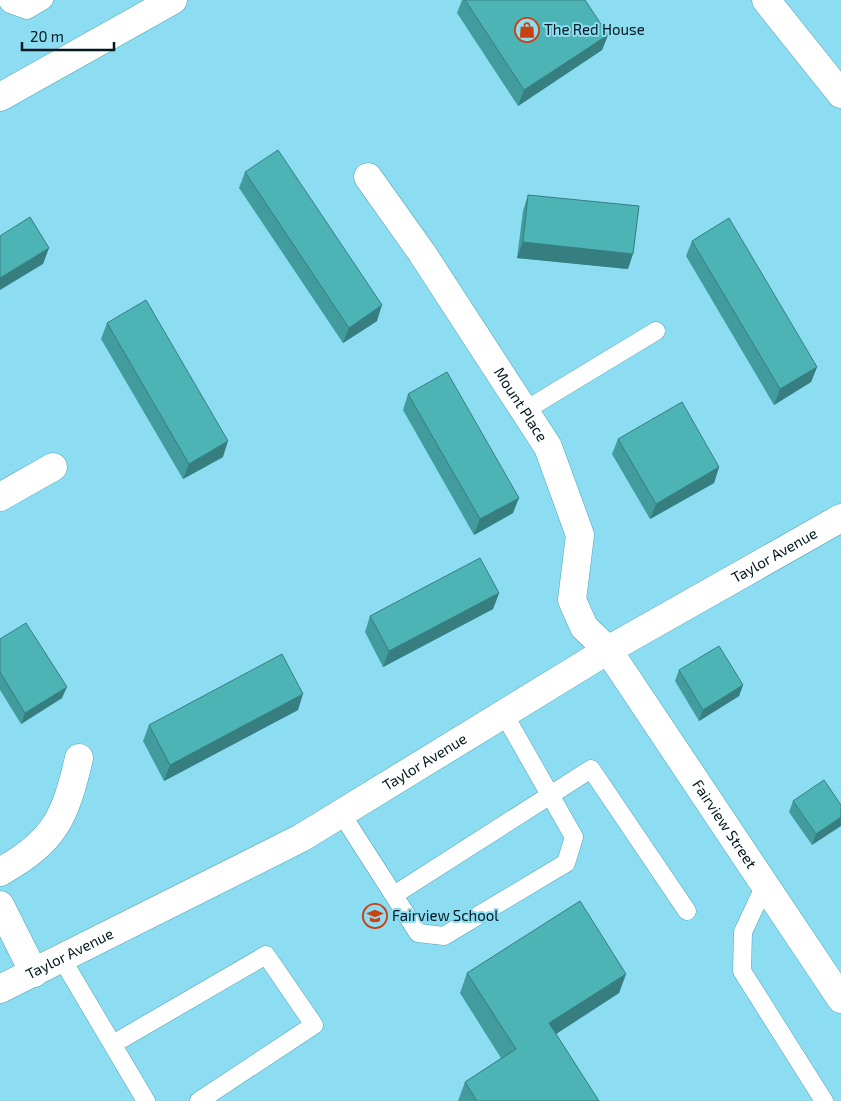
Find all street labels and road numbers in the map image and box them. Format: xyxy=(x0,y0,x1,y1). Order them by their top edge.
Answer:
street label: Mount Place xyxy=(491,364,552,445)
street label: Taylor Avenue xyxy=(728,523,820,586)
street label: Taylor Avenue xyxy=(379,729,470,794)
street label: Fairview Street xyxy=(689,776,761,872)
street label: Taylor Avenue xyxy=(23,924,116,983)

